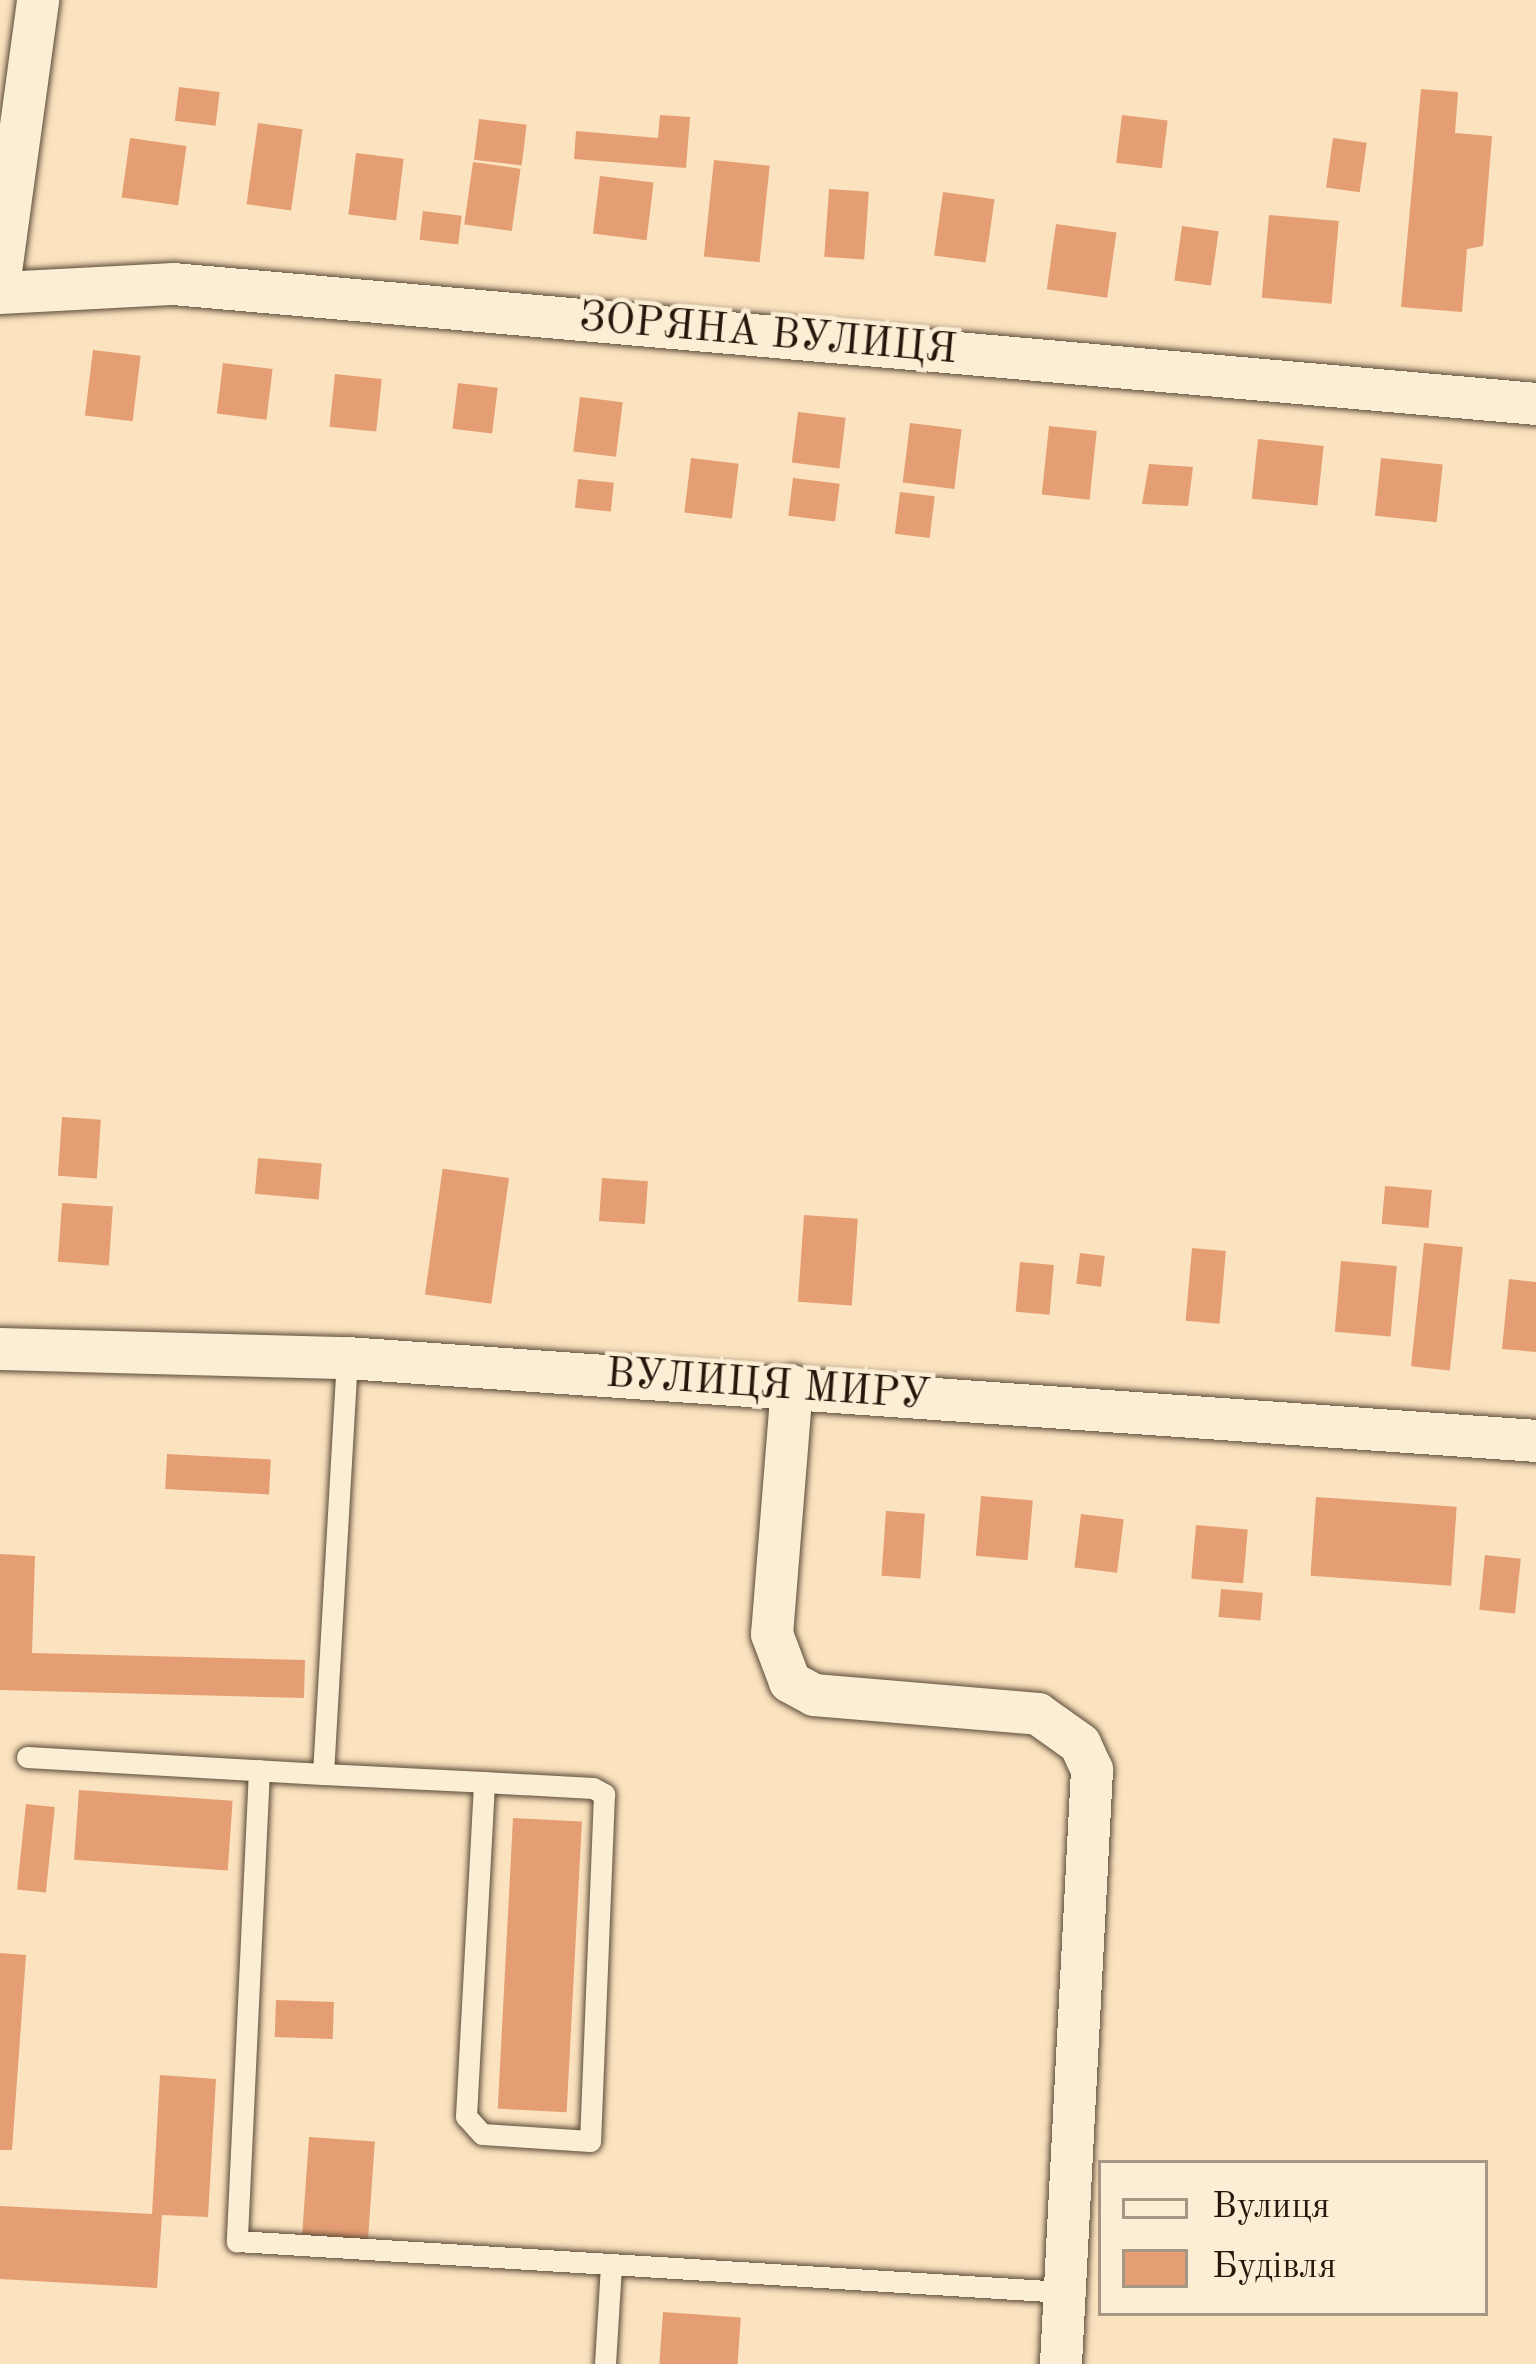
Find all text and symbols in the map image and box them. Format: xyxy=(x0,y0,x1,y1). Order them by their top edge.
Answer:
street label: ЗОРЯНА ВУЛИЦЯ xyxy=(577,293,959,377)
street label: ВУЛИЦЯ МИРУ xyxy=(604,1350,932,1422)
legend xyxy=(1098,2160,1488,2316)
text: Вулиця xyxy=(1212,2190,1330,2226)
text: Будівля xyxy=(1212,2250,1337,2286)

